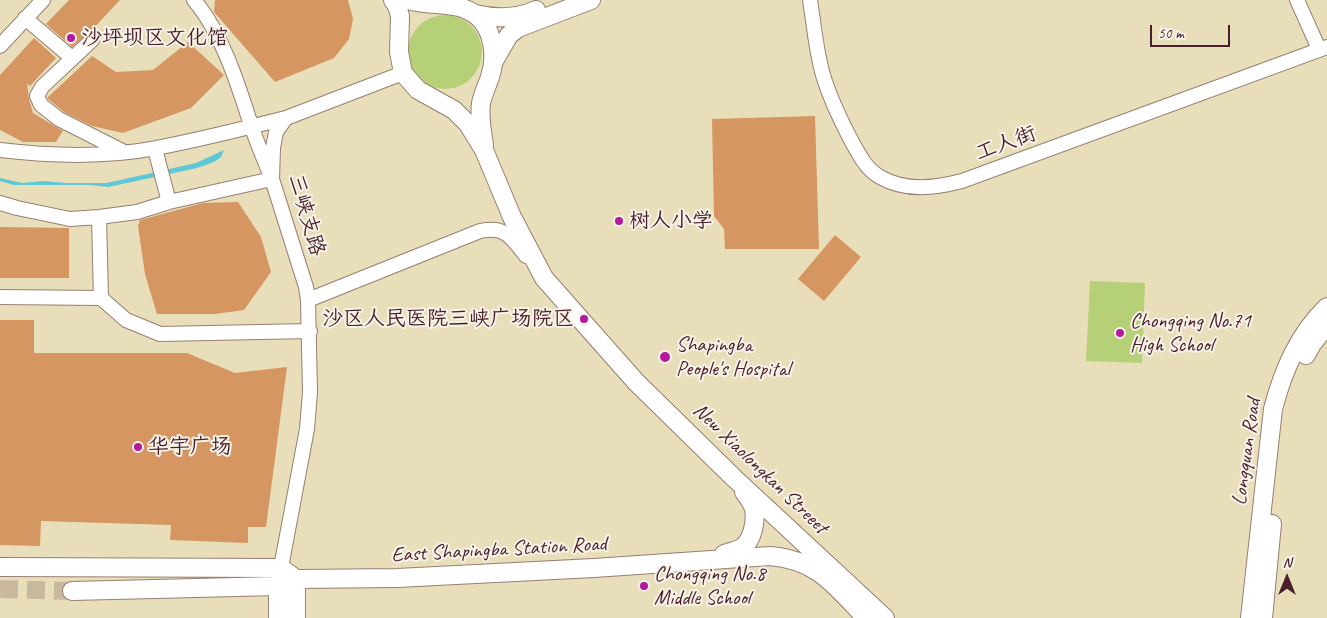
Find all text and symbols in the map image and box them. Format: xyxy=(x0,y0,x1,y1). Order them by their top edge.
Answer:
scale bar xyxy=(1152,15,1232,47)
text: 50 m xyxy=(1158,24,1184,43)
place label: 沙坪坝区文化馆 xyxy=(81,25,228,51)
marker: 沙坪坝区文化馆 xyxy=(65,32,77,44)
street label: 工人街 xyxy=(972,121,1040,167)
street label: 三峡支路 xyxy=(282,171,330,259)
place label: 树人小学 xyxy=(629,208,713,234)
marker: 树人小学 xyxy=(613,215,625,227)
place label: 沙区人民医院三峡广场院区 xyxy=(322,306,574,332)
place label: Chongqing No.71 High School xyxy=(1130,308,1251,358)
marker: 沙区人民医院三峡广场院区 xyxy=(578,313,590,325)
marker: Chongqing No.71 High School xyxy=(1114,327,1126,339)
place label: Shapingba People's Hospital xyxy=(676,332,790,382)
marker: Shapingba People's Hospital xyxy=(658,350,672,364)
street label: Longquan Road xyxy=(1227,397,1267,507)
street label: New Xiaolongkan Streeet xyxy=(687,398,833,540)
place label: 华宇广场 xyxy=(148,434,232,460)
marker: 华宇广场 xyxy=(132,441,144,453)
street label: East Shapingba Station Road xyxy=(391,532,607,568)
north arrow xyxy=(1262,553,1312,603)
text: N xyxy=(1283,554,1291,571)
place label: Chongqing No.8 Middle School xyxy=(654,561,765,611)
marker: Chongqing No.8 Middle School xyxy=(638,580,650,592)

